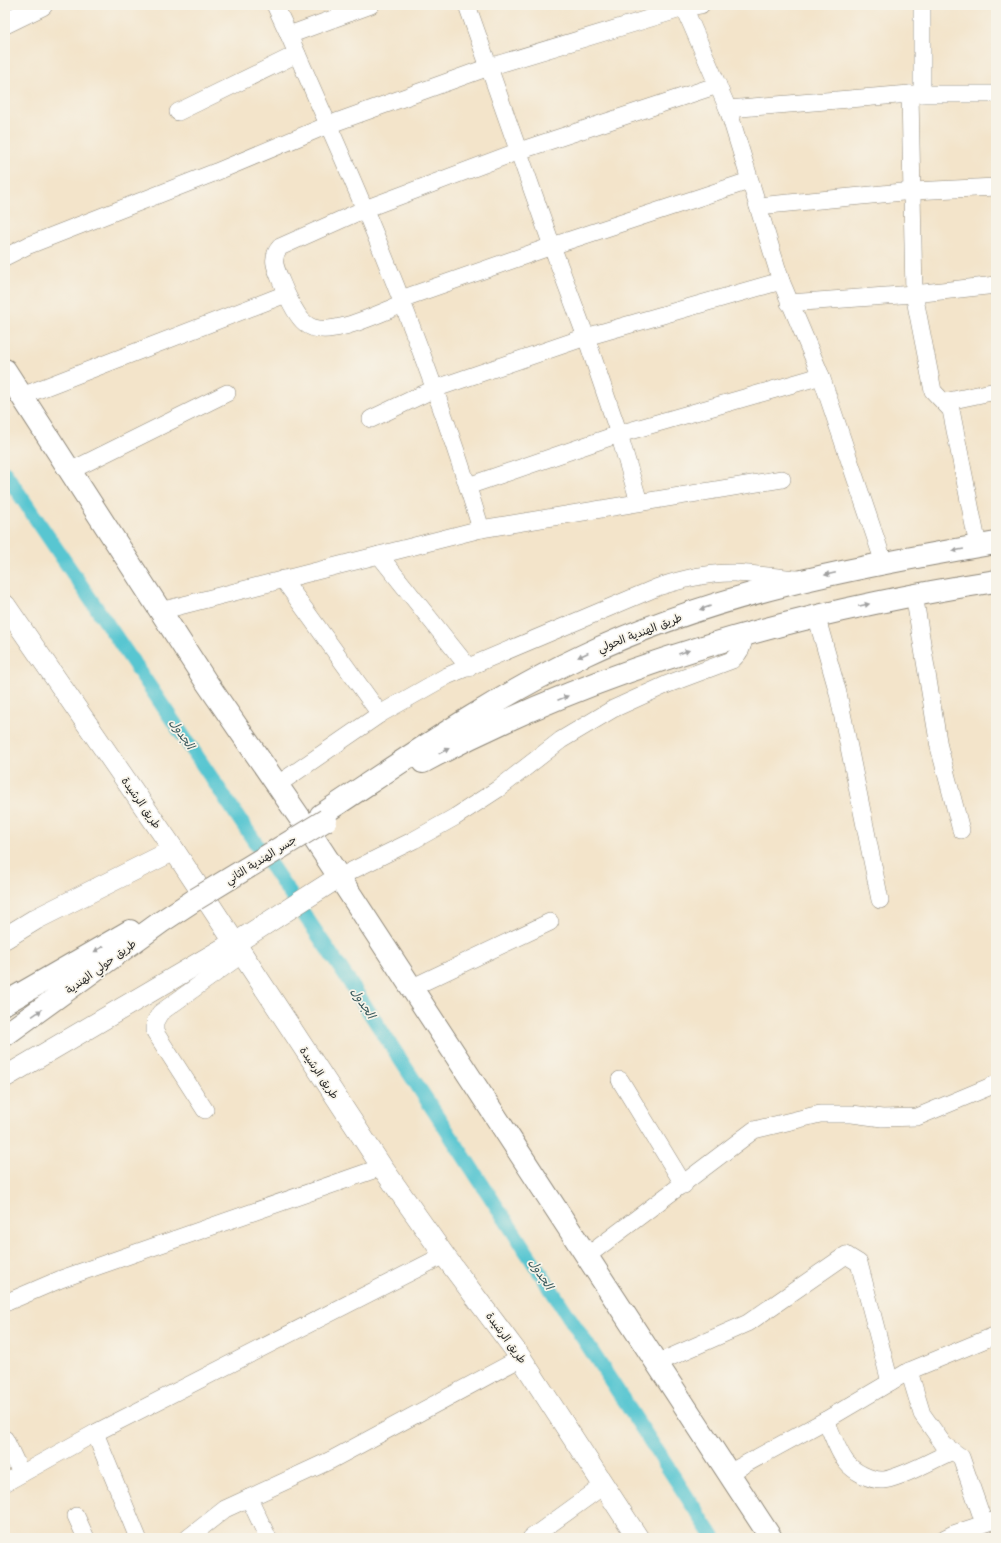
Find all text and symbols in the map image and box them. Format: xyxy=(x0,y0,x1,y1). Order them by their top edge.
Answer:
one-way arrow xyxy=(951,547,964,553)
one-way arrow xyxy=(824,571,836,577)
one-way arrow xyxy=(858,601,870,607)
one-way arrow xyxy=(698,606,710,612)
street label: طريق الهندية الحولي xyxy=(596,610,685,659)
one-way arrow xyxy=(679,649,691,655)
one-way arrow xyxy=(578,652,589,658)
one-way arrow xyxy=(557,695,568,701)
water label: الجدول xyxy=(166,715,199,754)
one-way arrow xyxy=(438,748,450,754)
street label: طريق الرشيدة xyxy=(118,774,164,832)
street label: جسر الهندية الثاني xyxy=(222,832,301,891)
street label: طريق حولي الهندية xyxy=(63,936,141,1000)
one-way arrow xyxy=(93,945,105,952)
water label: الجدول xyxy=(347,984,380,1023)
one-way arrow xyxy=(32,1009,42,1017)
street label: طريق الرشيدة xyxy=(296,1044,342,1102)
water label: الجدول xyxy=(525,1255,558,1294)
street label: طريق الرشيدة xyxy=(482,1309,530,1367)

